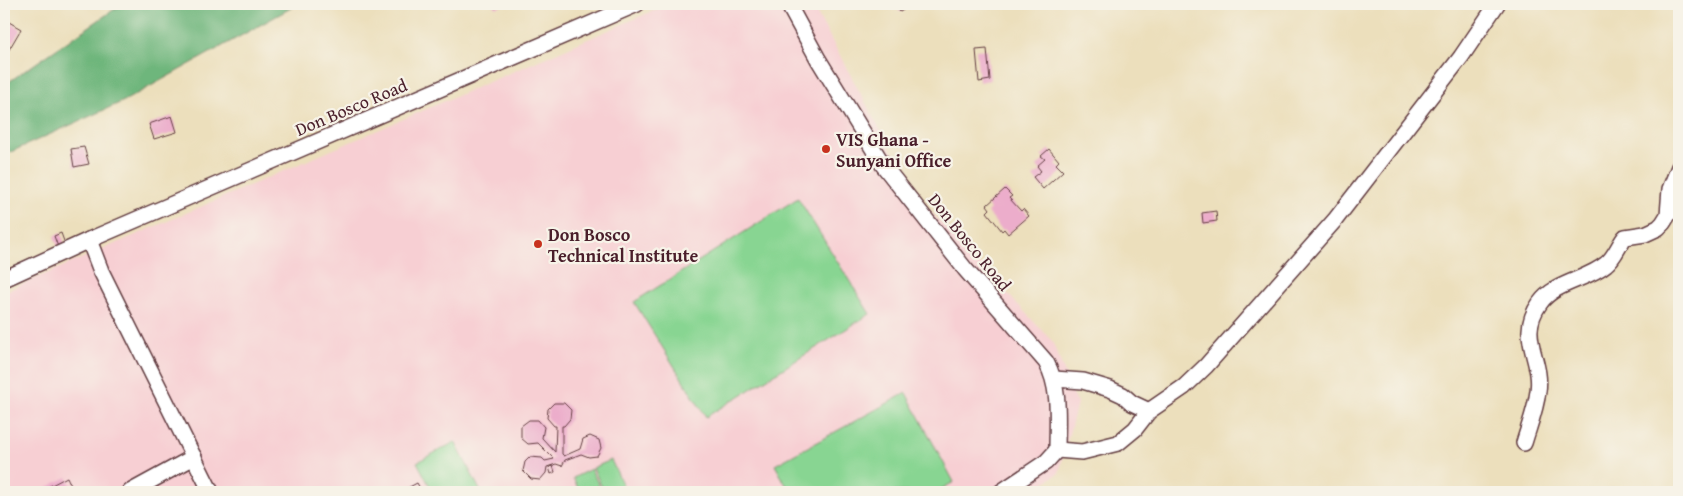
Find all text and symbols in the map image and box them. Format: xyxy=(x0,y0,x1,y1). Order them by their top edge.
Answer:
street label: Don Bosco Road xyxy=(291,71,412,143)
place label: VIS Ghana - Sunyani Office xyxy=(836,126,952,174)
marker: VIS Ghana - Sunyani Office xyxy=(820,143,832,155)
street label: Don Bosco Road xyxy=(922,187,1018,297)
place label: Don Bosco Technical Institute xyxy=(548,221,698,269)
marker: Don Bosco Technical Institute xyxy=(532,238,544,250)

